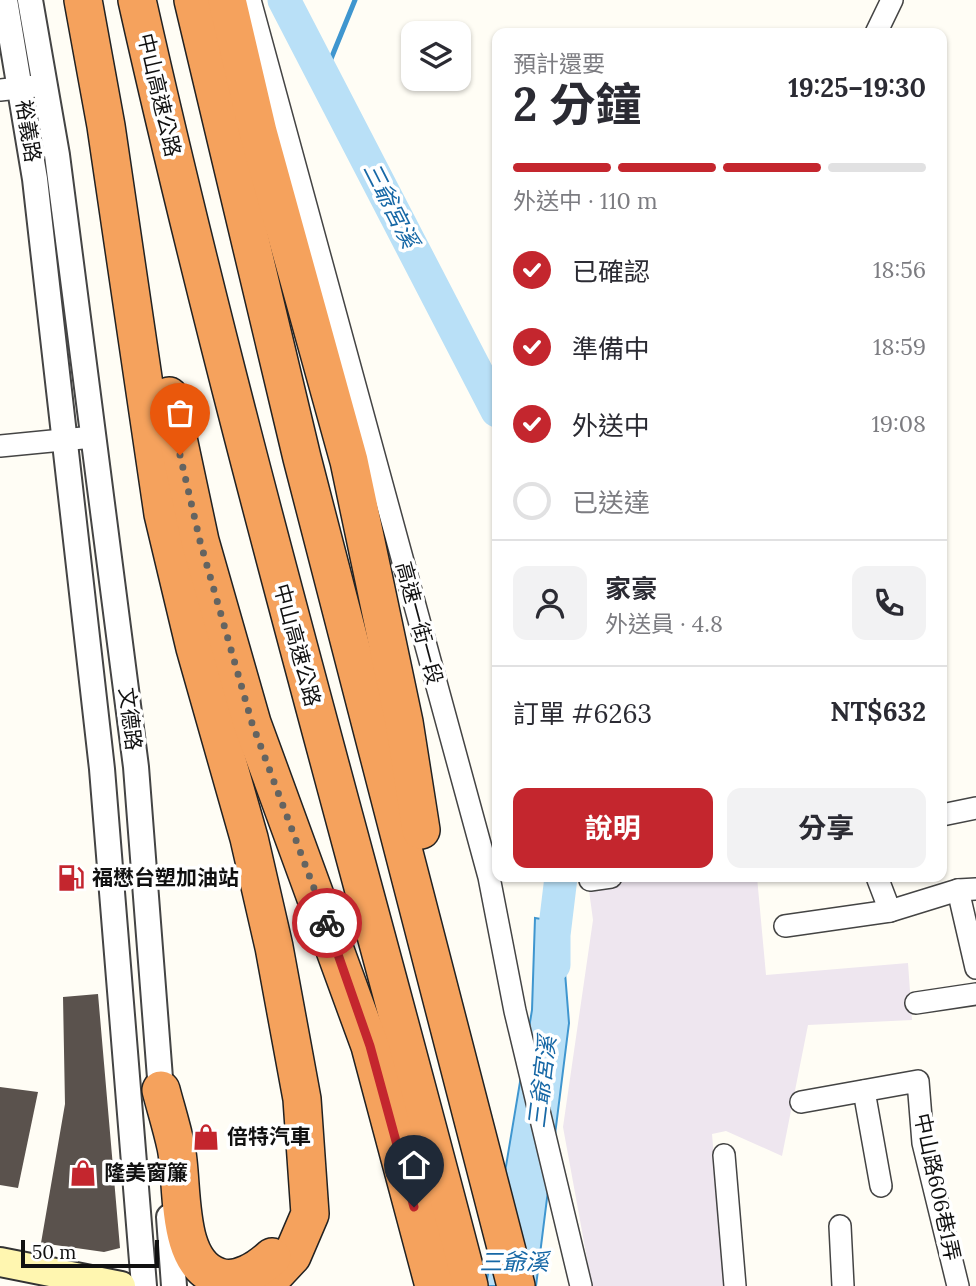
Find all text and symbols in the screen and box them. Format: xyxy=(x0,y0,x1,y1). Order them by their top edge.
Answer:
map controls xyxy=(401,21,471,91)
button: layers xyxy=(401,21,471,91)
street label: 中山高速公路 xyxy=(132,30,187,159)
text: 預計還要 xyxy=(513,49,605,78)
text: 19:25–19:30 xyxy=(788,71,926,104)
text: 2 分鐘 xyxy=(513,75,642,134)
street label: 裕義路 xyxy=(10,98,47,164)
water label: 三爺宮溪 xyxy=(358,157,427,255)
text: 外送中 · 110 m xyxy=(513,186,658,215)
icon: check xyxy=(513,251,551,289)
text: 已確認 xyxy=(572,255,650,288)
text: 18:56 xyxy=(873,255,926,284)
icon: check xyxy=(513,328,551,366)
text: 準備中 xyxy=(572,332,650,365)
text: 18:59 xyxy=(873,332,926,361)
pin xyxy=(150,383,210,455)
icon: bag xyxy=(161,394,199,432)
icon: check xyxy=(513,405,551,443)
text: 外送中 xyxy=(572,409,650,442)
text: 19:08 xyxy=(871,409,926,438)
text: 已送達 xyxy=(572,486,650,519)
street label: 高速一街一段 xyxy=(390,559,449,687)
button: person xyxy=(513,566,587,640)
button: phone xyxy=(852,566,926,640)
text: 家豪 xyxy=(605,572,657,605)
street label: 中山高速公路 xyxy=(268,581,327,709)
text: 外送員 · 4.8 xyxy=(605,609,723,638)
street label: 文德路 xyxy=(113,686,148,752)
text: NT$632 xyxy=(830,695,926,728)
text: 訂單 #6263 xyxy=(513,697,652,730)
button: 說明 xyxy=(513,788,713,868)
button: 分享 xyxy=(727,788,926,868)
fuel station icon: 福懋台塑加油站 xyxy=(56,863,86,893)
place label: 福懋台塑加油站 xyxy=(92,864,239,891)
courier xyxy=(292,888,362,958)
icon: bike xyxy=(308,904,346,942)
water label: 三爺宮溪 xyxy=(522,1032,562,1129)
street label: 中山路606巷1弄 xyxy=(909,1111,966,1263)
shop icon: 倍特汽車 xyxy=(191,1122,221,1152)
place label: 倍特汽車 xyxy=(227,1123,311,1150)
pin xyxy=(384,1135,444,1207)
icon: home xyxy=(395,1146,433,1184)
shop icon: 隆美窗簾 xyxy=(68,1158,98,1188)
place label: 隆美窗簾 xyxy=(104,1159,188,1186)
scale bar xyxy=(21,1237,159,1269)
text: 50 m xyxy=(32,1240,76,1264)
water label: 三爺溪 xyxy=(480,1247,552,1276)

